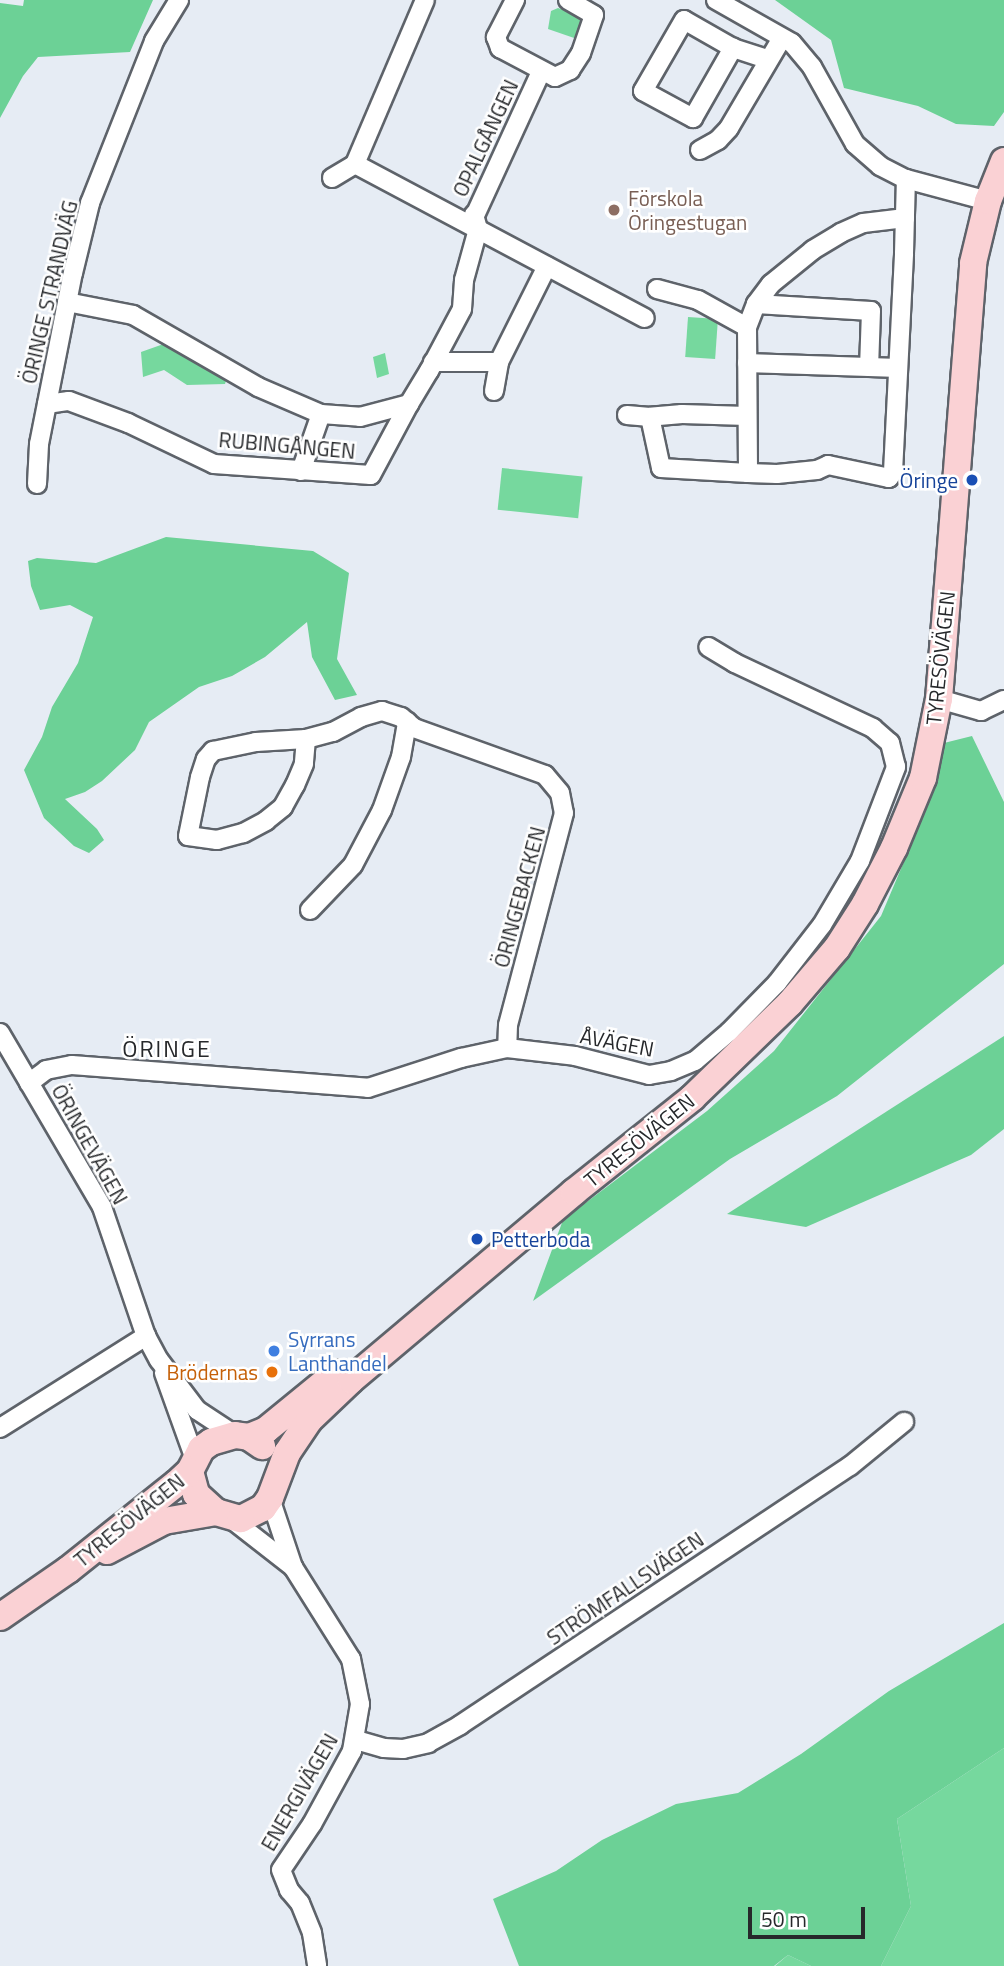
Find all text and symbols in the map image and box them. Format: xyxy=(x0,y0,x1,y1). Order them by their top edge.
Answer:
street label: OPALGÅNGEN xyxy=(447,75,523,201)
place label: Förskola Öringestugan xyxy=(628,185,747,235)
street label: ÖRINGE STRANDVÄG xyxy=(16,198,82,386)
marker: Förskola Öringestugan xyxy=(606,202,622,218)
street label: RUBINGÅNGEN xyxy=(218,426,356,464)
place label: Öringe xyxy=(900,467,958,493)
marker: Öringe xyxy=(964,472,980,488)
street label: TYRESÖVÄGEN xyxy=(920,590,960,726)
street label: ÖRINGEBACKEN xyxy=(488,824,550,970)
street label: ÅVÄGEN xyxy=(578,1023,656,1061)
district label: ÖRINGE xyxy=(123,1035,211,1063)
street label: ÖRINGEVÄGEN xyxy=(47,1080,133,1208)
street label: TYRESÖVÄGEN xyxy=(579,1088,699,1192)
place label: Petterboda xyxy=(491,1226,590,1252)
marker: Petterboda xyxy=(469,1231,485,1247)
place label: Syrrans Lanthandel xyxy=(288,1326,387,1376)
marker: Syrrans Lanthandel xyxy=(266,1343,282,1359)
place label: Brödernas xyxy=(166,1359,258,1385)
marker: Brödernas xyxy=(264,1364,280,1380)
street label: TYRESÖVÄGEN xyxy=(69,1468,189,1572)
street label: STRÖMFALLSVÄGEN xyxy=(542,1526,708,1650)
street label: ENERGIVÄGEN xyxy=(255,1729,343,1855)
scale bar xyxy=(752,1892,869,1936)
text: 50 m xyxy=(761,1903,807,1935)

